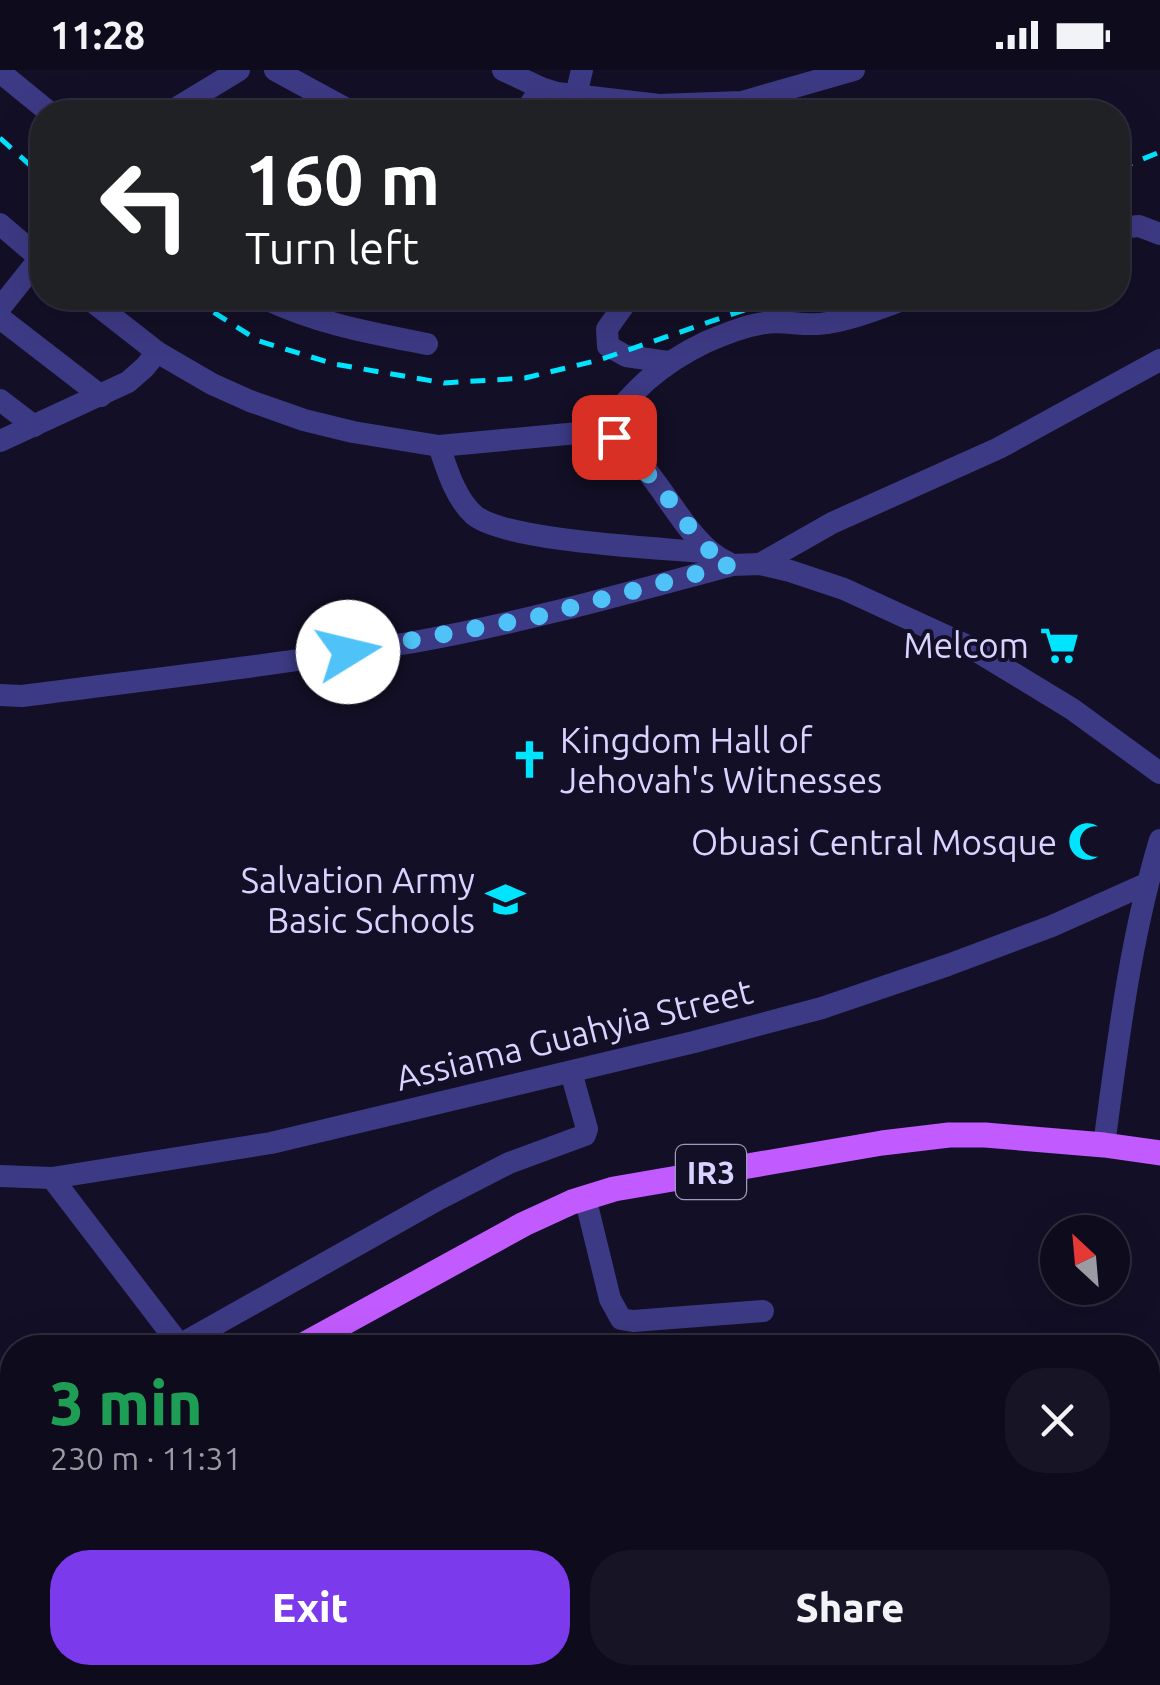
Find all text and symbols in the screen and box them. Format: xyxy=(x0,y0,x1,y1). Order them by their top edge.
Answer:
text: 11:28 xyxy=(50,14,145,56)
icon: left xyxy=(80,140,210,270)
text: 160 m xyxy=(245,140,440,218)
text: Turn left xyxy=(245,222,419,273)
pin xyxy=(572,395,657,480)
icon: arrive xyxy=(587,410,642,465)
position arrow xyxy=(296,600,400,704)
supermarket icon: Melcom xyxy=(1038,624,1080,666)
place label: Melcom xyxy=(903,625,1029,665)
place label: Kingdom Hall of Jehovah's Witnesses xyxy=(560,720,882,800)
church icon: Kingdom Hall of Jehovah's Witnesses xyxy=(509,739,551,781)
mosque icon: Obuasi Central Mosque xyxy=(1066,821,1108,863)
place label: Obuasi Central Mosque xyxy=(691,822,1057,862)
place label: Salvation Army Basic Schools xyxy=(241,860,475,940)
school or university icon: Salvation Army Basic Schools xyxy=(484,879,526,921)
street label: Assiama Guahyia Street xyxy=(391,970,757,1098)
road number: IR3 xyxy=(676,1145,746,1199)
north arrow xyxy=(1040,1215,1130,1305)
map controls xyxy=(1040,1215,1130,1305)
button: close xyxy=(1005,1368,1110,1473)
text: 3 min xyxy=(50,1369,203,1436)
text: 230 m · 11:31 xyxy=(50,1440,242,1476)
button: Exit xyxy=(50,1550,570,1665)
button: Share xyxy=(590,1550,1110,1665)

